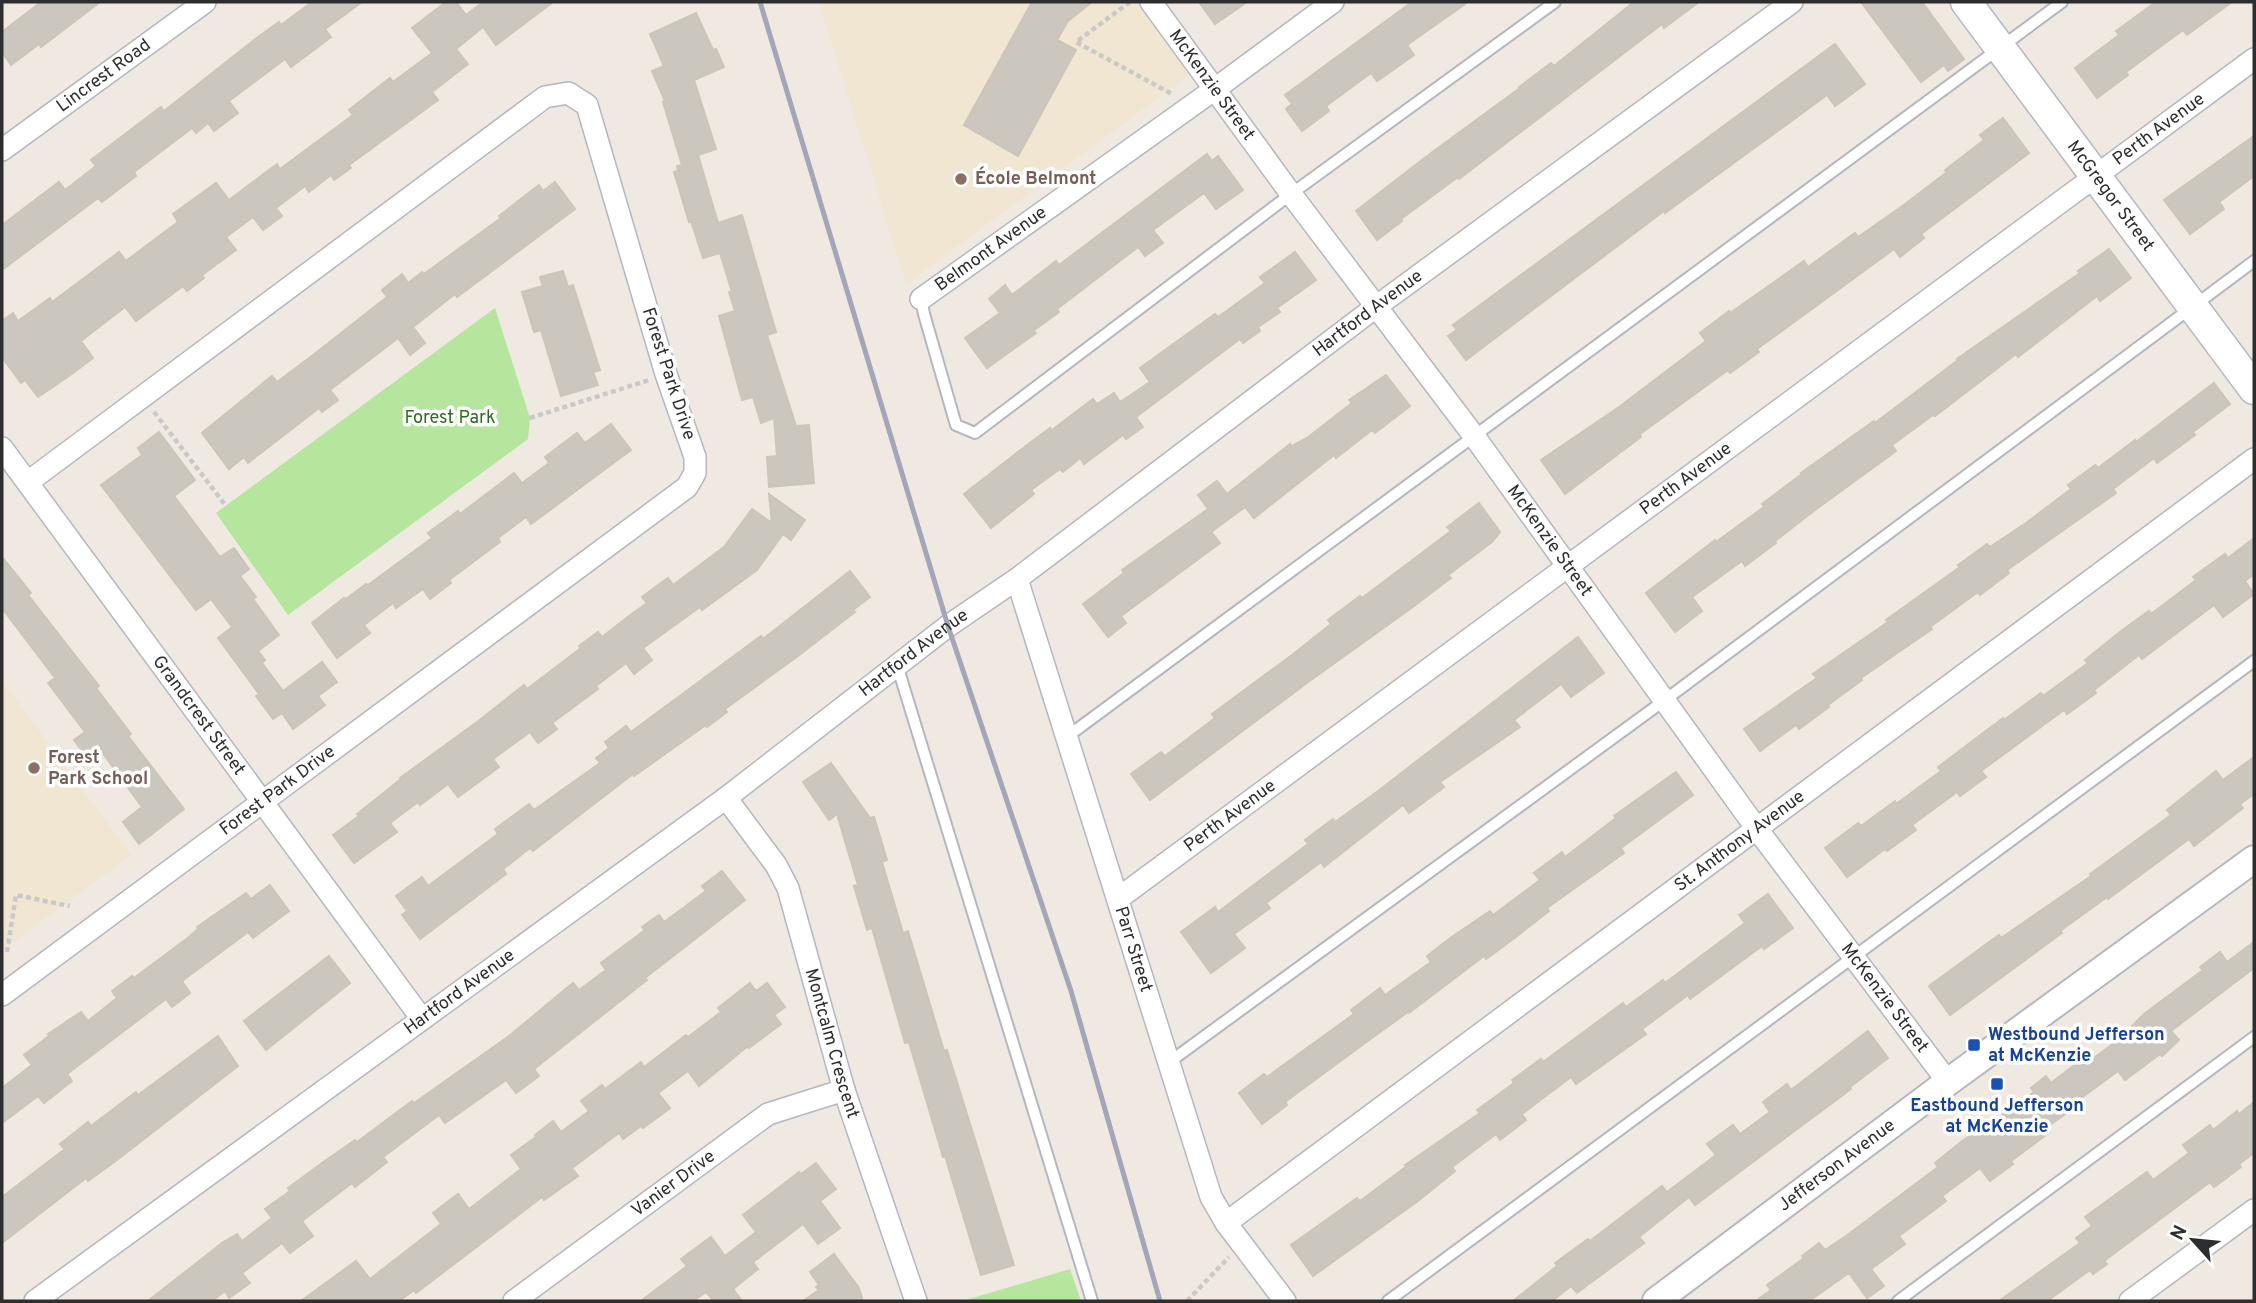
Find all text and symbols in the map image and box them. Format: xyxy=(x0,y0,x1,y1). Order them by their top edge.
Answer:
street label: McKenzie Street xyxy=(1163,25,1260,145)
street label: Lincrest Road xyxy=(52,34,156,118)
street label: Perth Avenue xyxy=(2108,88,2209,171)
street label: McGregor Street xyxy=(2062,136,2159,256)
place label: École Belmont xyxy=(975,166,1096,191)
marker: École Belmont xyxy=(953,171,969,187)
street label: Belmont Avenue xyxy=(930,201,1051,297)
street label: Hartford Avenue xyxy=(1308,265,1427,362)
street label: Forest Park Drive xyxy=(636,305,700,443)
park label: Forest Park xyxy=(404,407,496,430)
street label: Perth Avenue xyxy=(1635,437,1737,521)
street label: McKenzie Street xyxy=(1501,480,1597,601)
street label: Hartford Avenue xyxy=(855,604,973,702)
street label: Grandcrest Street xyxy=(147,651,250,780)
street label: Forest Park Drive xyxy=(215,740,340,841)
place label: Forest Park School xyxy=(48,747,148,791)
marker: Forest Park School xyxy=(26,760,42,776)
street label: Perth Avenue xyxy=(1179,774,1281,858)
street label: St. Anthony Avenue xyxy=(1670,785,1810,897)
street label: Parr Street xyxy=(1109,904,1157,995)
street label: McKenzie Street xyxy=(1836,938,1934,1058)
street label: Hartford Avenue xyxy=(399,944,519,1040)
street label: Montcalm Crescent xyxy=(799,966,864,1122)
place label: Westbound Jefferson at McKenzie xyxy=(1988,1024,2165,1068)
marker: Westbound Jefferson at McKenzie xyxy=(1966,1037,1982,1053)
marker: Eastbound Jefferson at McKenzie xyxy=(1989,1076,2005,1092)
place label: Eastbound Jefferson at McKenzie xyxy=(1910,1095,2084,1139)
street label: Jefferson Avenue xyxy=(1774,1114,1900,1217)
street label: Vanier Drive xyxy=(627,1145,720,1222)
north arrow xyxy=(2158,1205,2228,1275)
text: N xyxy=(2166,1222,2193,1245)

